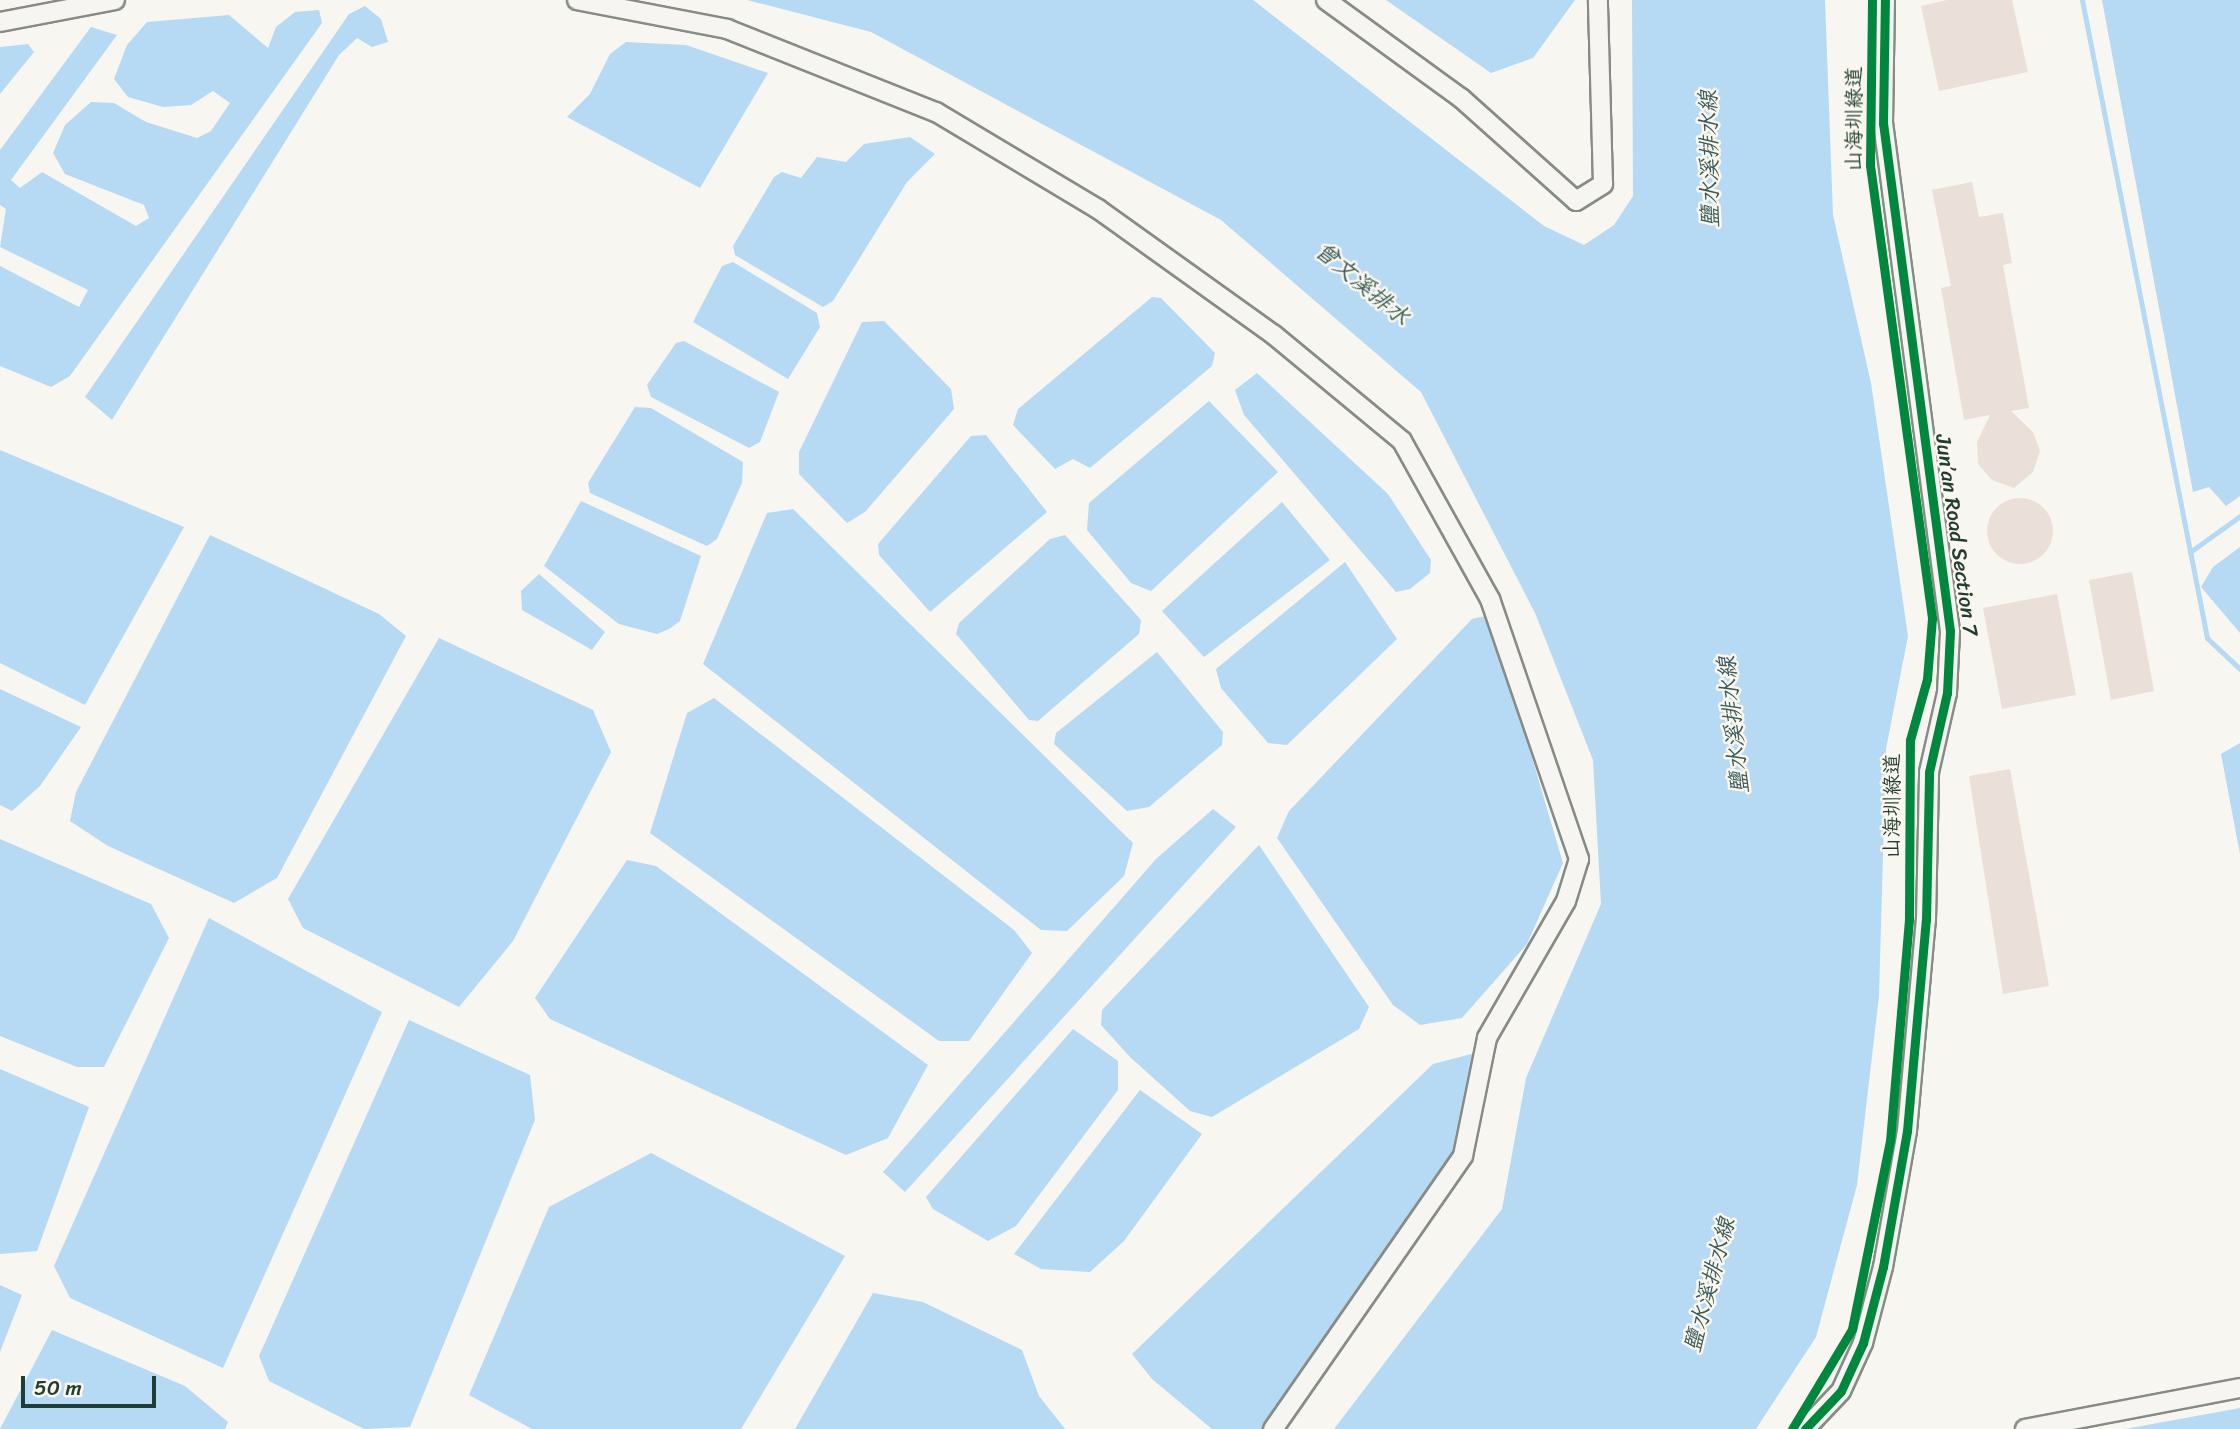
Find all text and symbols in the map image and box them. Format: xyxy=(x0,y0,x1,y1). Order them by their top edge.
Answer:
street label: 山海圳綠道 xyxy=(1841,67,1867,171)
water label: 鹽水溪排水線 xyxy=(1695,90,1725,228)
water label: 曾文溪排水 xyxy=(1309,236,1415,332)
street label: Jun’an Road Section 7 xyxy=(1930,433,1984,637)
water label: 鹽水溪排水線 xyxy=(1713,655,1755,795)
street label: 山海圳綠道 xyxy=(1879,754,1905,858)
water label: 鹽水溪排水線 xyxy=(1679,1215,1741,1355)
scale bar xyxy=(24,1362,159,1406)
text: 50 m xyxy=(34,1369,82,1407)

